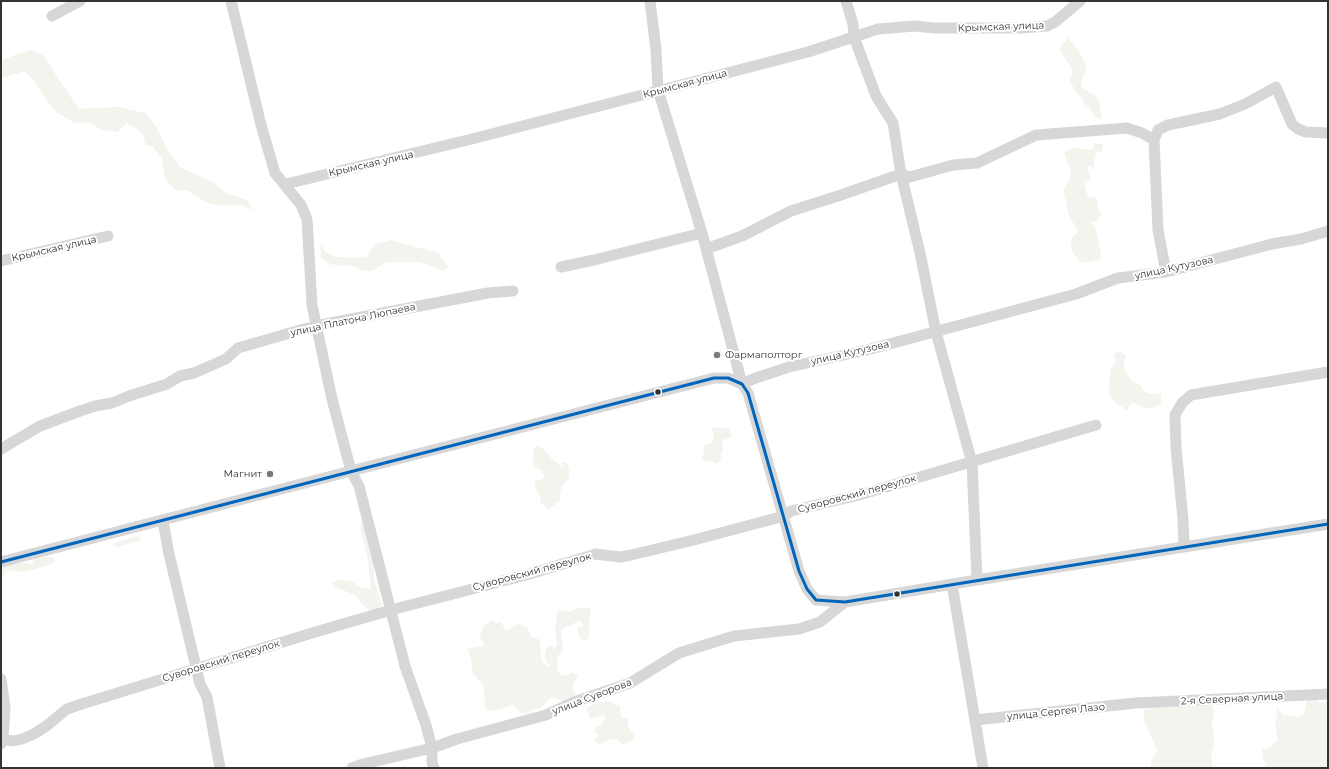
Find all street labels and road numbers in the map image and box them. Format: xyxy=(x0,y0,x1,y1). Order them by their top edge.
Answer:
street label: Крымская улица xyxy=(958,19,1044,35)
street label: Крымская улица xyxy=(642,67,728,101)
street label: Крымская улица xyxy=(327,148,415,180)
street label: Крымская улица xyxy=(10,233,98,265)
street label: улица Кутузова xyxy=(1134,254,1214,282)
street label: улица Платона Люпаева xyxy=(289,301,417,339)
street label: улица Кутузова xyxy=(810,338,890,368)
street label: Суворовский переулок xyxy=(797,472,917,516)
street label: Суворовский переулок xyxy=(472,550,592,594)
street label: Суворовский переулок xyxy=(161,637,281,685)
street label: улица Суворова xyxy=(551,676,633,718)
street label: 2-я Северная улица xyxy=(1180,690,1284,708)
street label: улица Сергея Лазо xyxy=(1006,701,1106,723)

